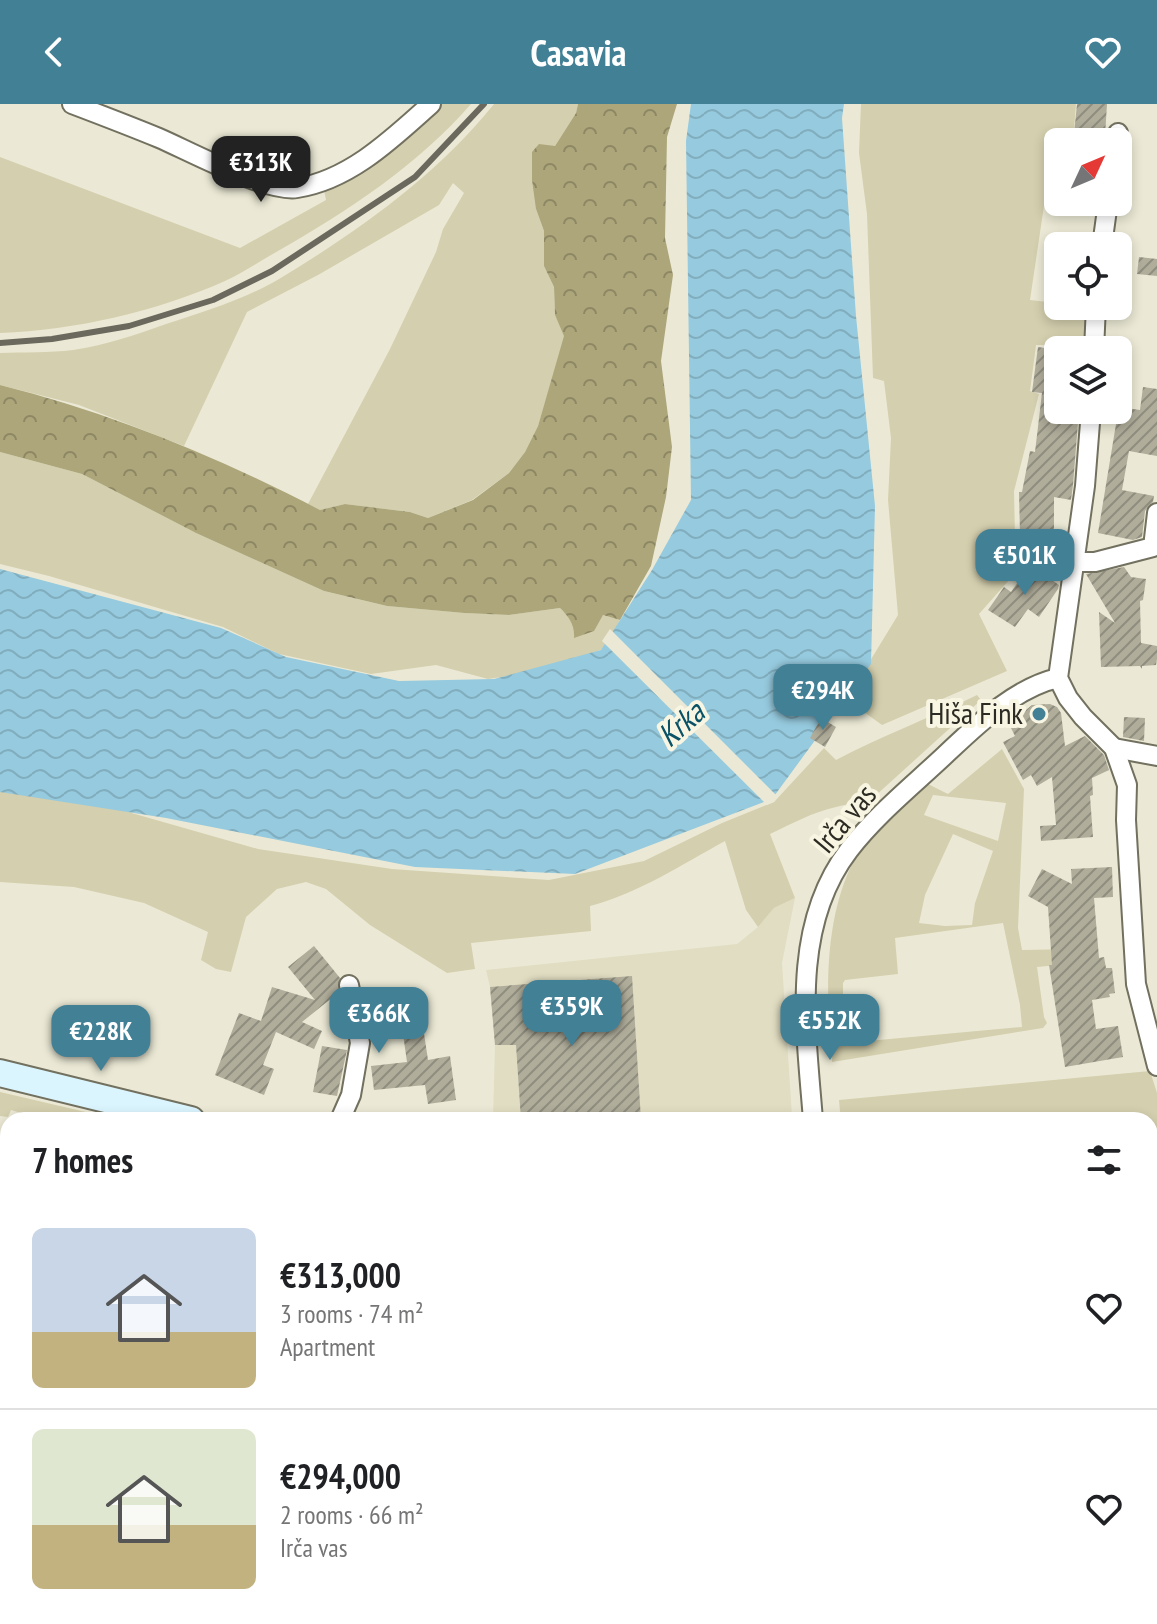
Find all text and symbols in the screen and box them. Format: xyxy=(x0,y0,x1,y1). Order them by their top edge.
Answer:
text: Casavia xyxy=(531,29,626,76)
icon: back xyxy=(32,30,76,74)
icon: heart xyxy=(1081,30,1125,74)
north arrow xyxy=(1044,128,1132,216)
map controls xyxy=(1044,128,1132,424)
pin: €313K xyxy=(205,136,317,204)
text: €313K xyxy=(229,145,293,178)
button: locate xyxy=(1044,232,1132,320)
button: layers xyxy=(1044,336,1132,424)
pin: €501K xyxy=(969,529,1081,597)
text: €501K xyxy=(993,538,1057,571)
pin: €294K xyxy=(767,664,879,732)
text: €294K xyxy=(791,673,855,706)
water label: Krka xyxy=(648,690,714,755)
place label: Hiša Fink xyxy=(928,693,1023,732)
marker: Hiša Fink xyxy=(1030,705,1048,723)
street label: Irča vas xyxy=(804,776,884,860)
pin: €359K xyxy=(516,980,628,1048)
pin: €366K xyxy=(323,987,435,1055)
text: €359K xyxy=(540,989,604,1022)
pin: €552K xyxy=(774,994,886,1062)
text: €366K xyxy=(347,996,411,1029)
text: €552K xyxy=(798,1003,862,1036)
pin: €228K xyxy=(45,1005,157,1073)
text: €228K xyxy=(69,1014,133,1047)
text: 7 homes xyxy=(32,1138,133,1182)
icon: filters xyxy=(1082,1138,1126,1182)
text: €313,000 xyxy=(280,1253,401,1297)
icon: home xyxy=(96,1260,192,1356)
icon: heart xyxy=(1082,1286,1126,1330)
text: 3 rooms · 74 m² xyxy=(280,1297,424,1330)
text: Apartment xyxy=(280,1330,375,1363)
text: €294,000 xyxy=(280,1454,401,1498)
icon: home xyxy=(96,1461,192,1557)
icon: heart xyxy=(1082,1487,1126,1531)
text: 2 rooms · 66 m² xyxy=(280,1498,424,1531)
text: Irča vas xyxy=(280,1531,348,1564)

